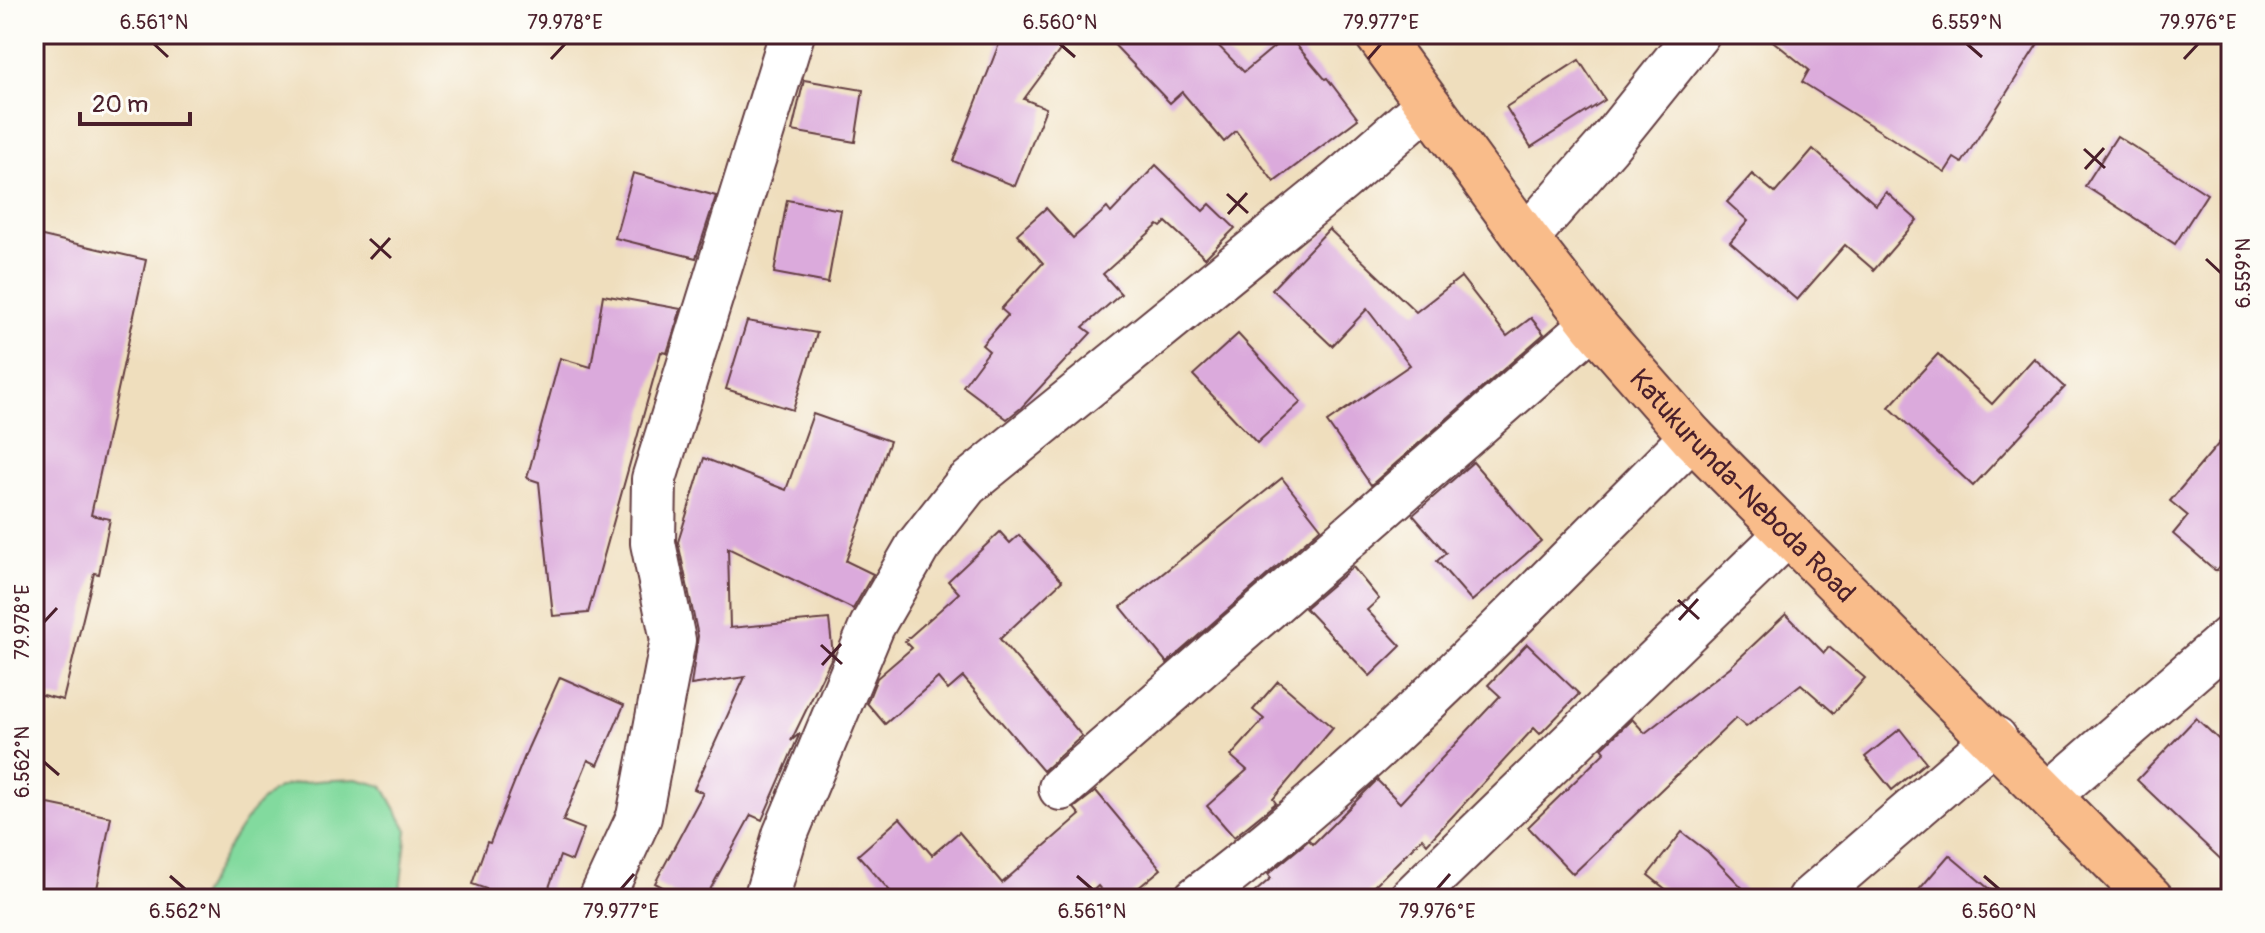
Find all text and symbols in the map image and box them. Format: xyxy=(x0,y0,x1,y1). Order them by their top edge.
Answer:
text: 6.561°N xyxy=(120,10,188,35)
text: 79.978°E xyxy=(527,10,603,35)
text: 6.560°N xyxy=(1023,10,1097,35)
text: 79.977°E xyxy=(1343,10,1419,35)
text: 6.559°N xyxy=(1932,10,2002,35)
text: 79.976°E xyxy=(2160,10,2236,35)
scale bar xyxy=(80,76,190,126)
text: 20 m xyxy=(92,90,148,119)
text: 6.559°N xyxy=(2231,238,2256,308)
street label: Katukurunda-Neboda Road xyxy=(1621,362,1862,611)
text: 79.978°E xyxy=(10,584,35,660)
text: 6.562°N xyxy=(10,726,35,798)
text: 6.562°N xyxy=(149,899,221,924)
text: 79.977°E xyxy=(583,899,659,924)
text: 6.561°N xyxy=(1058,899,1126,924)
text: 79.976°E xyxy=(1399,899,1475,924)
text: 6.560°N xyxy=(1962,899,2036,924)

